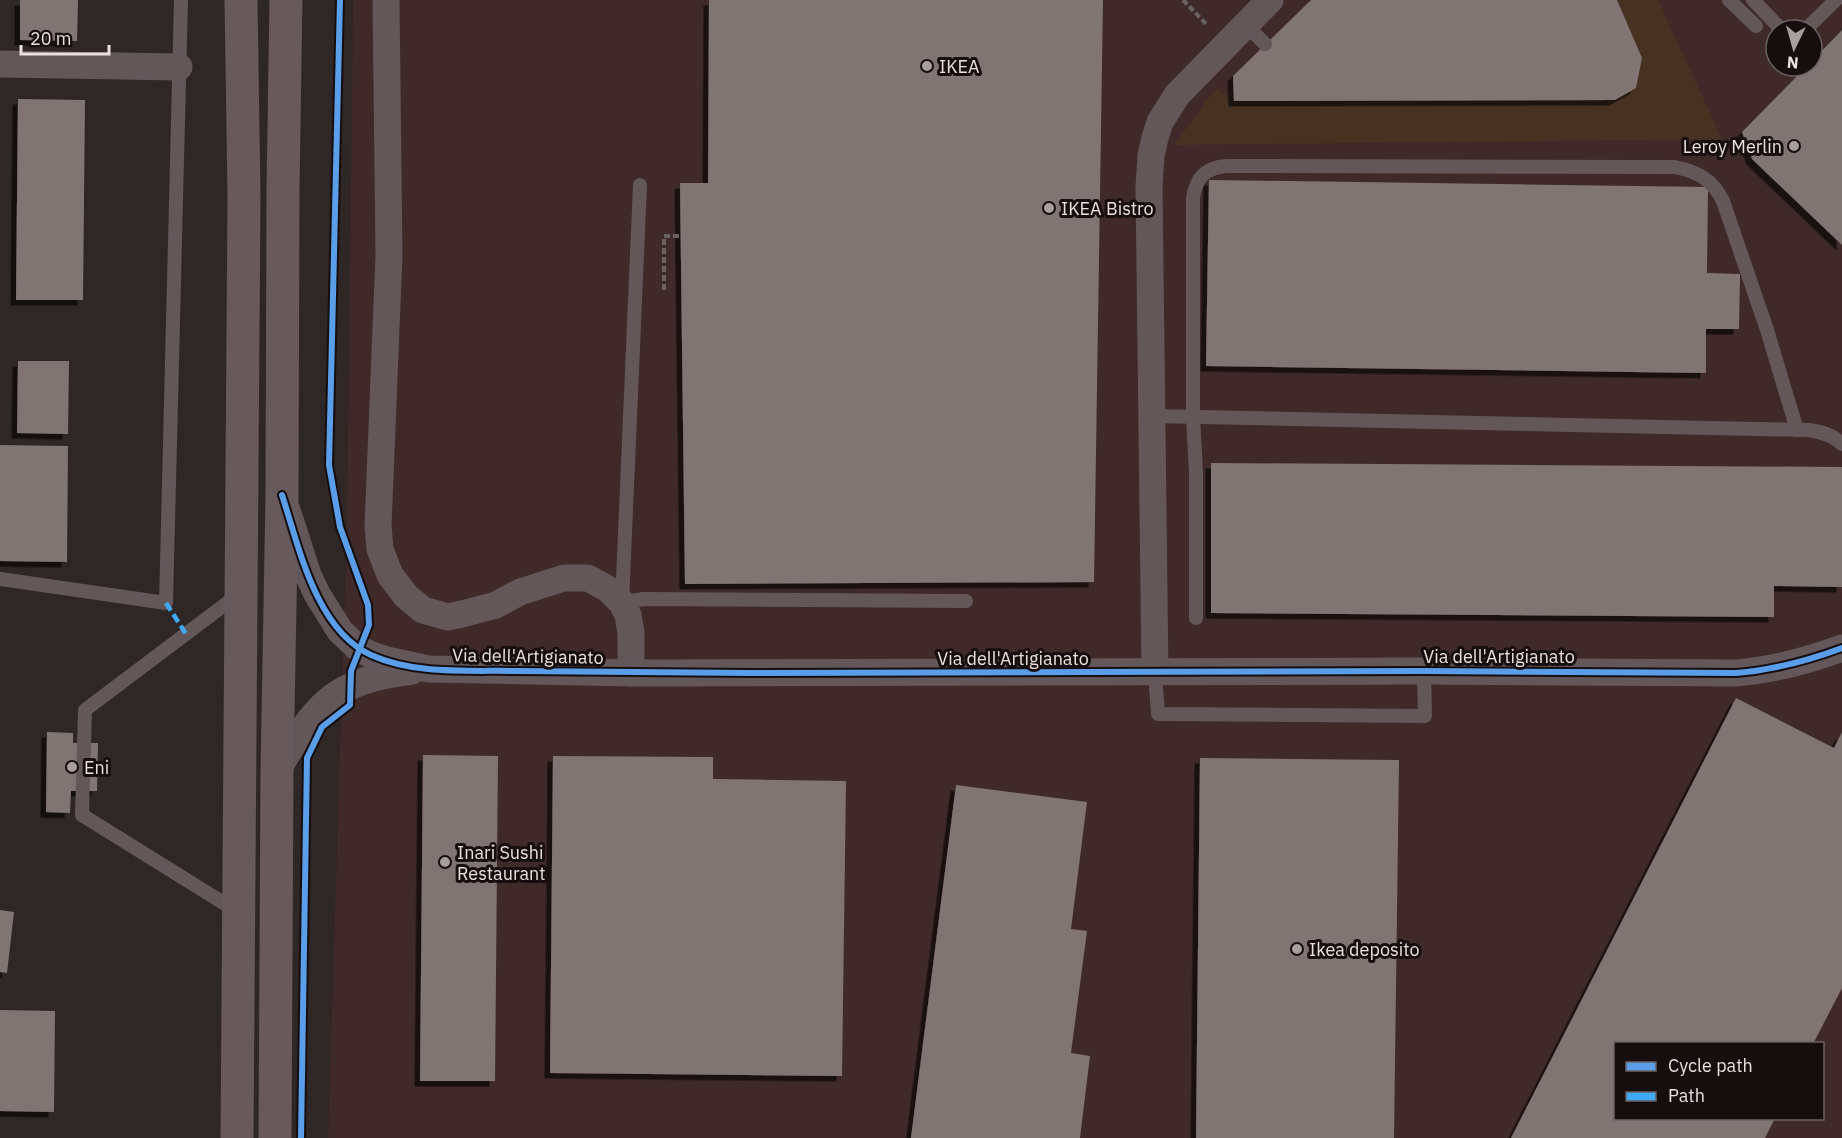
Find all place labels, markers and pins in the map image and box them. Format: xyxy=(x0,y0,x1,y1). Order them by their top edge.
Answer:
place label: IKEA xyxy=(939,55,980,78)
marker: IKEA xyxy=(920,59,934,73)
place label: Leroy Merlin xyxy=(1683,135,1782,158)
marker: Leroy Merlin xyxy=(1787,139,1801,153)
place label: IKEA Bistro xyxy=(1061,197,1154,220)
marker: IKEA Bistro xyxy=(1042,201,1056,215)
place label: Eni xyxy=(84,756,109,779)
marker: Eni xyxy=(65,760,79,774)
place label: Inari Sushi Restaurant xyxy=(457,841,546,885)
marker: Inari Sushi Restaurant xyxy=(438,855,452,869)
place label: Ikea deposito xyxy=(1309,938,1420,961)
marker: Ikea deposito xyxy=(1290,942,1304,956)

